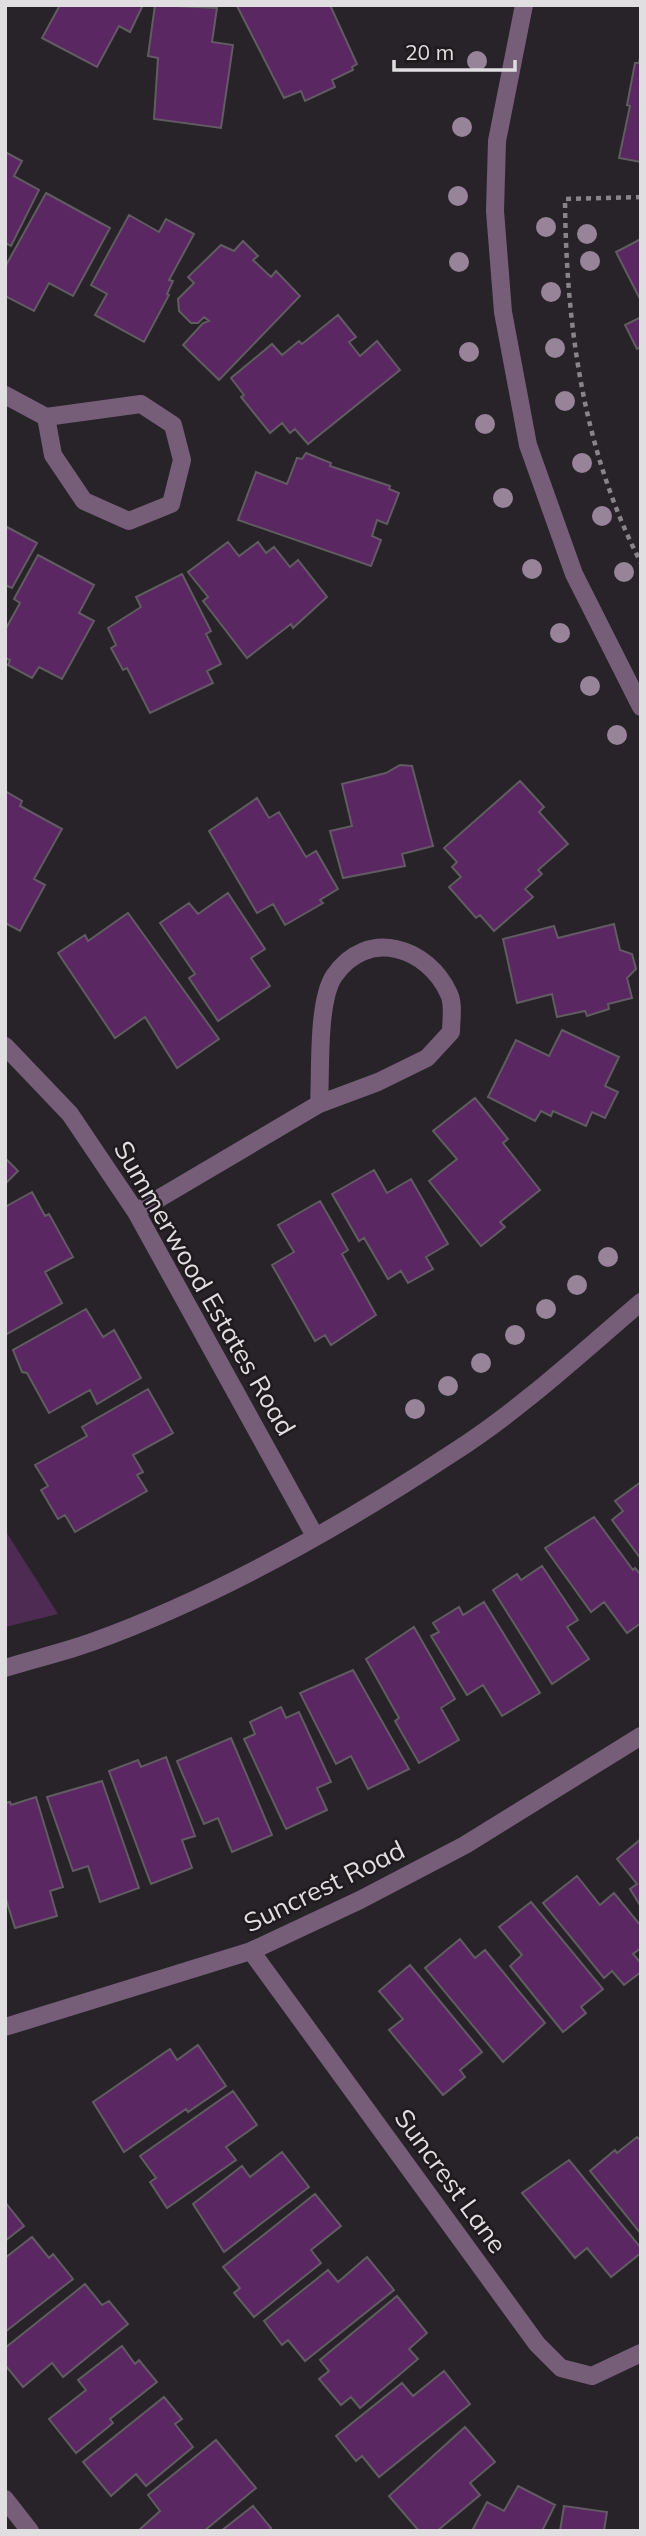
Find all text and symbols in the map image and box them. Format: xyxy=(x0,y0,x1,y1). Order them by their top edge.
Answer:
scale bar xyxy=(394,28,515,72)
text: 20 m xyxy=(405,39,454,65)
street label: Summerwood Estates Road xyxy=(107,1135,303,1441)
street label: Suncrest Road xyxy=(238,1833,410,1939)
street label: Suncrest Lane xyxy=(388,2102,514,2260)

